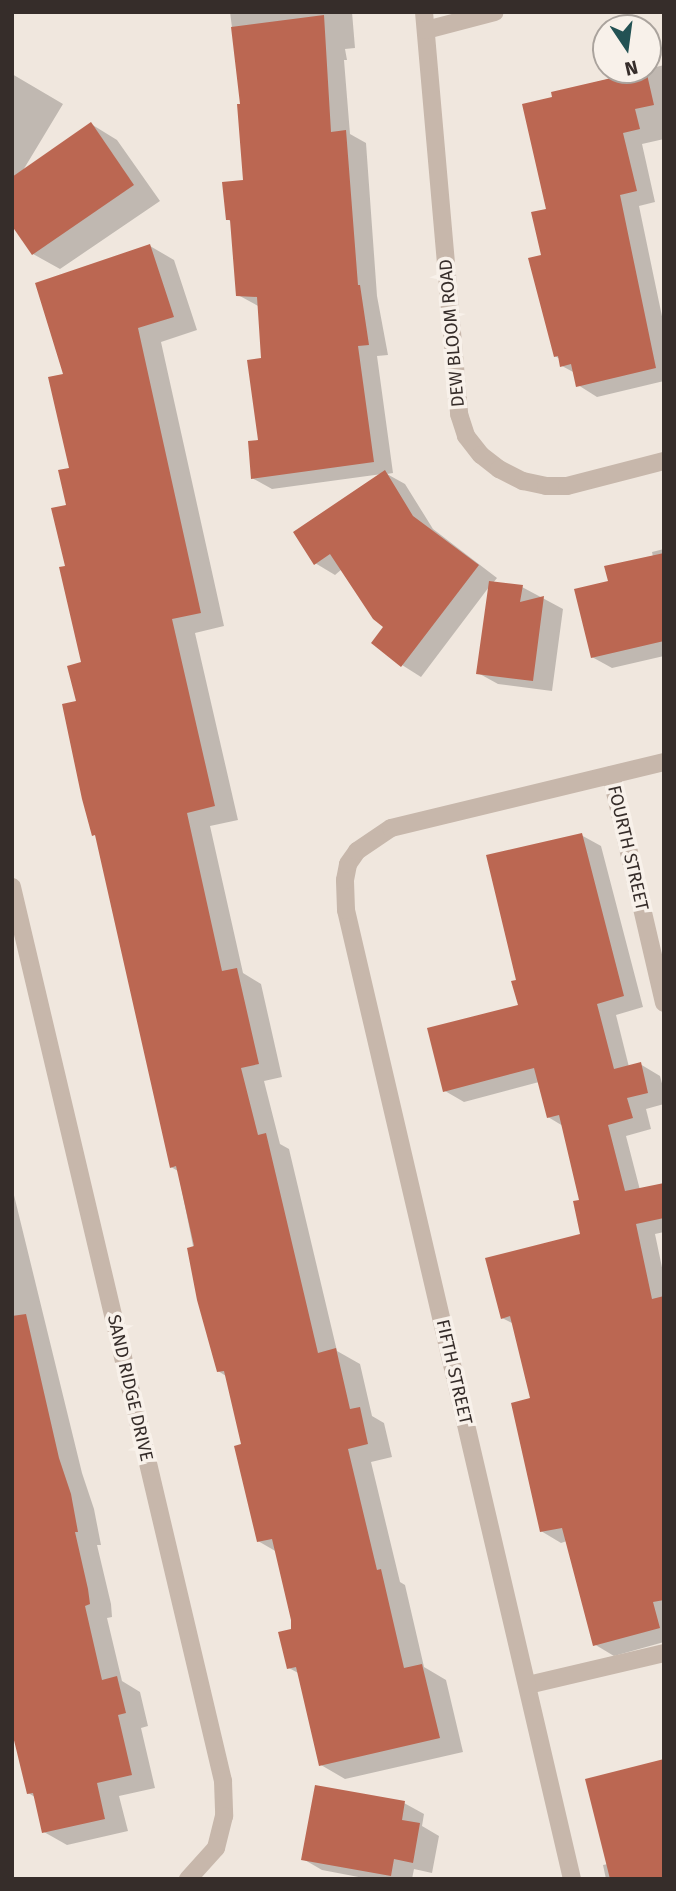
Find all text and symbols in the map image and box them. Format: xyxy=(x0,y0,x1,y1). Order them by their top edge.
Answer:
north arrow xyxy=(592,14,662,84)
text: N xyxy=(623,55,640,81)
street label: DEW BLOOM ROAD xyxy=(435,258,469,408)
street label: FOURTH STREET xyxy=(603,783,653,913)
street label: SAND RIDGE DRIVE xyxy=(103,1313,157,1463)
street label: FIFTH STREET xyxy=(431,1317,477,1427)

